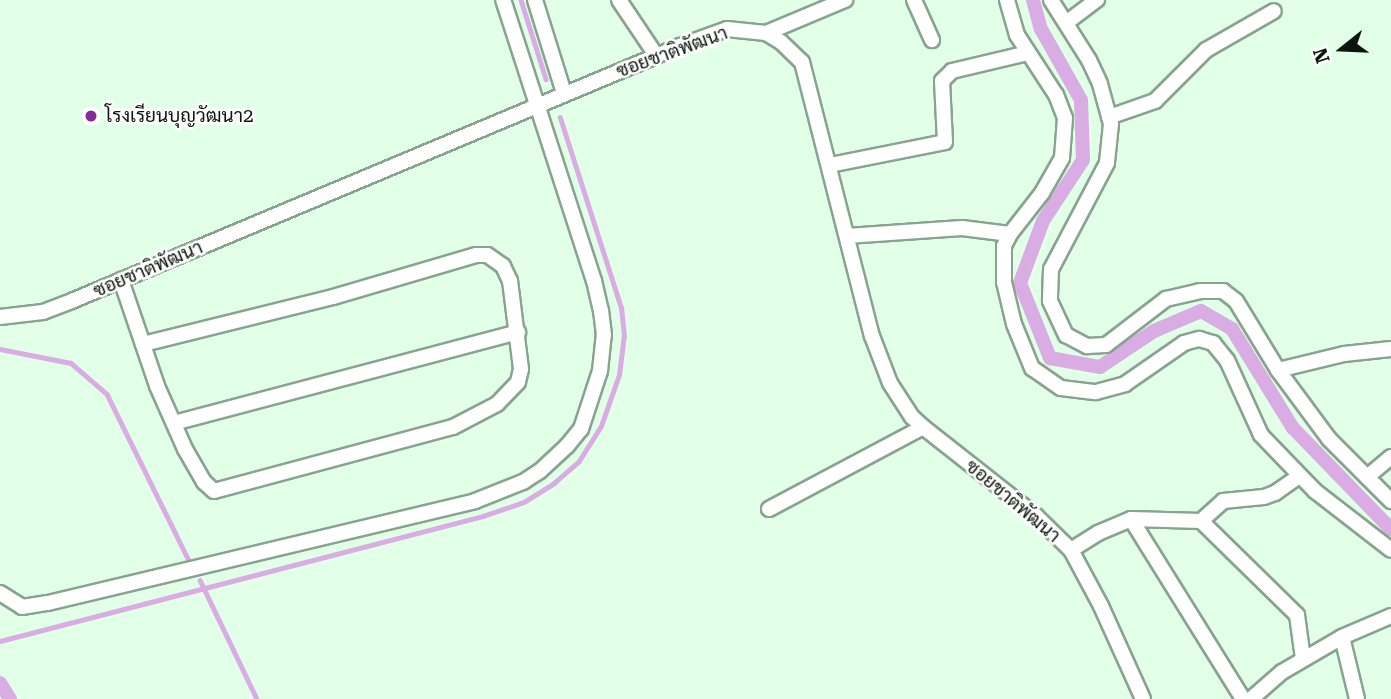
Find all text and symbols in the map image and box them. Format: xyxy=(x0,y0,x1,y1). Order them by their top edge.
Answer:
north arrow xyxy=(1307,14,1377,84)
street label: ซอยชาติพัฒนา xyxy=(613,21,731,83)
text: N xyxy=(1308,45,1335,66)
place label: โรงเรียนบุญวัฒนา2 xyxy=(105,105,254,127)
marker: โรงเรียนบุญวัฒนา2 xyxy=(83,108,99,124)
street label: ซอยชาติพัฒนา xyxy=(90,236,206,302)
street label: ซอยชาติพัฒนา xyxy=(961,455,1065,547)

